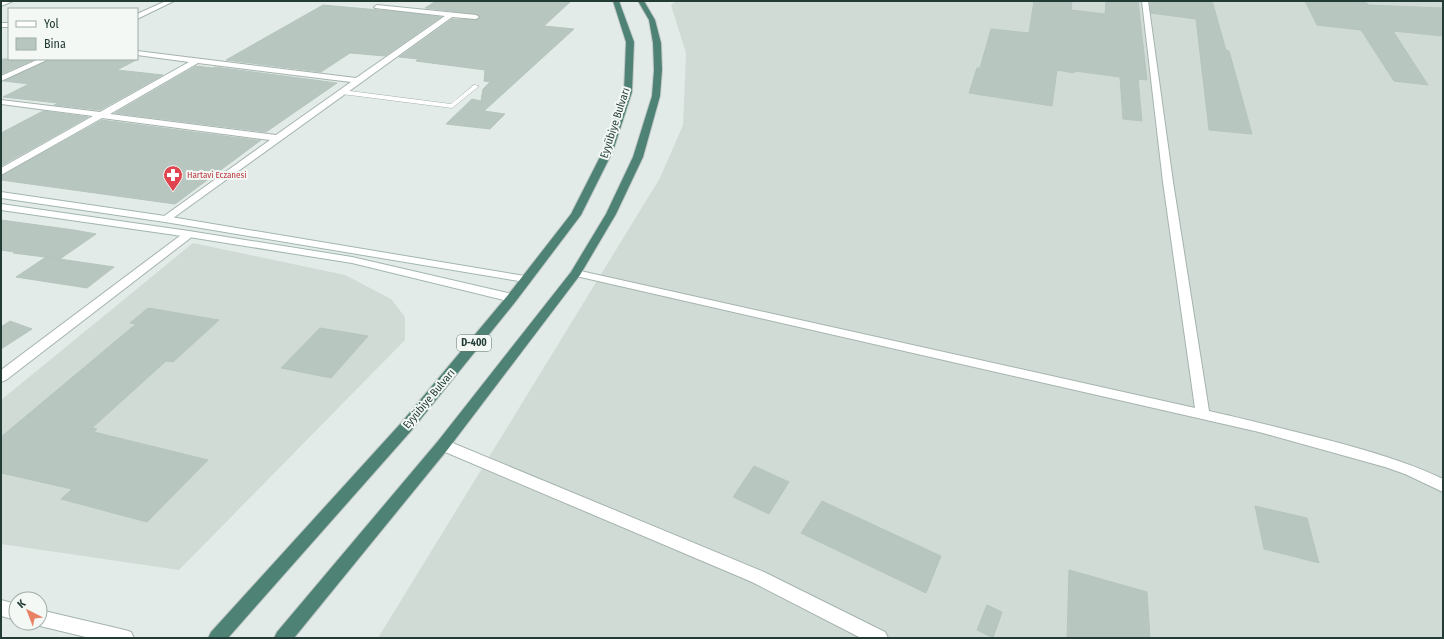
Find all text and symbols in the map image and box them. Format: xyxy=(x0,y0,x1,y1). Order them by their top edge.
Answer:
legend xyxy=(8,8,138,60)
text: Yol xyxy=(44,17,59,31)
text: Bina xyxy=(44,37,66,51)
street label: Eyyübiye Bulvarı xyxy=(597,86,633,160)
pharmacy icon: Hartavi Eczanesi xyxy=(162,164,184,192)
place label: Hartavi Eczanesi xyxy=(187,170,247,180)
road number: D-400 xyxy=(457,335,491,351)
street label: Eyyübiye Bulvarı xyxy=(400,367,458,431)
north arrow xyxy=(8,591,48,631)
text: K xyxy=(15,597,29,611)

